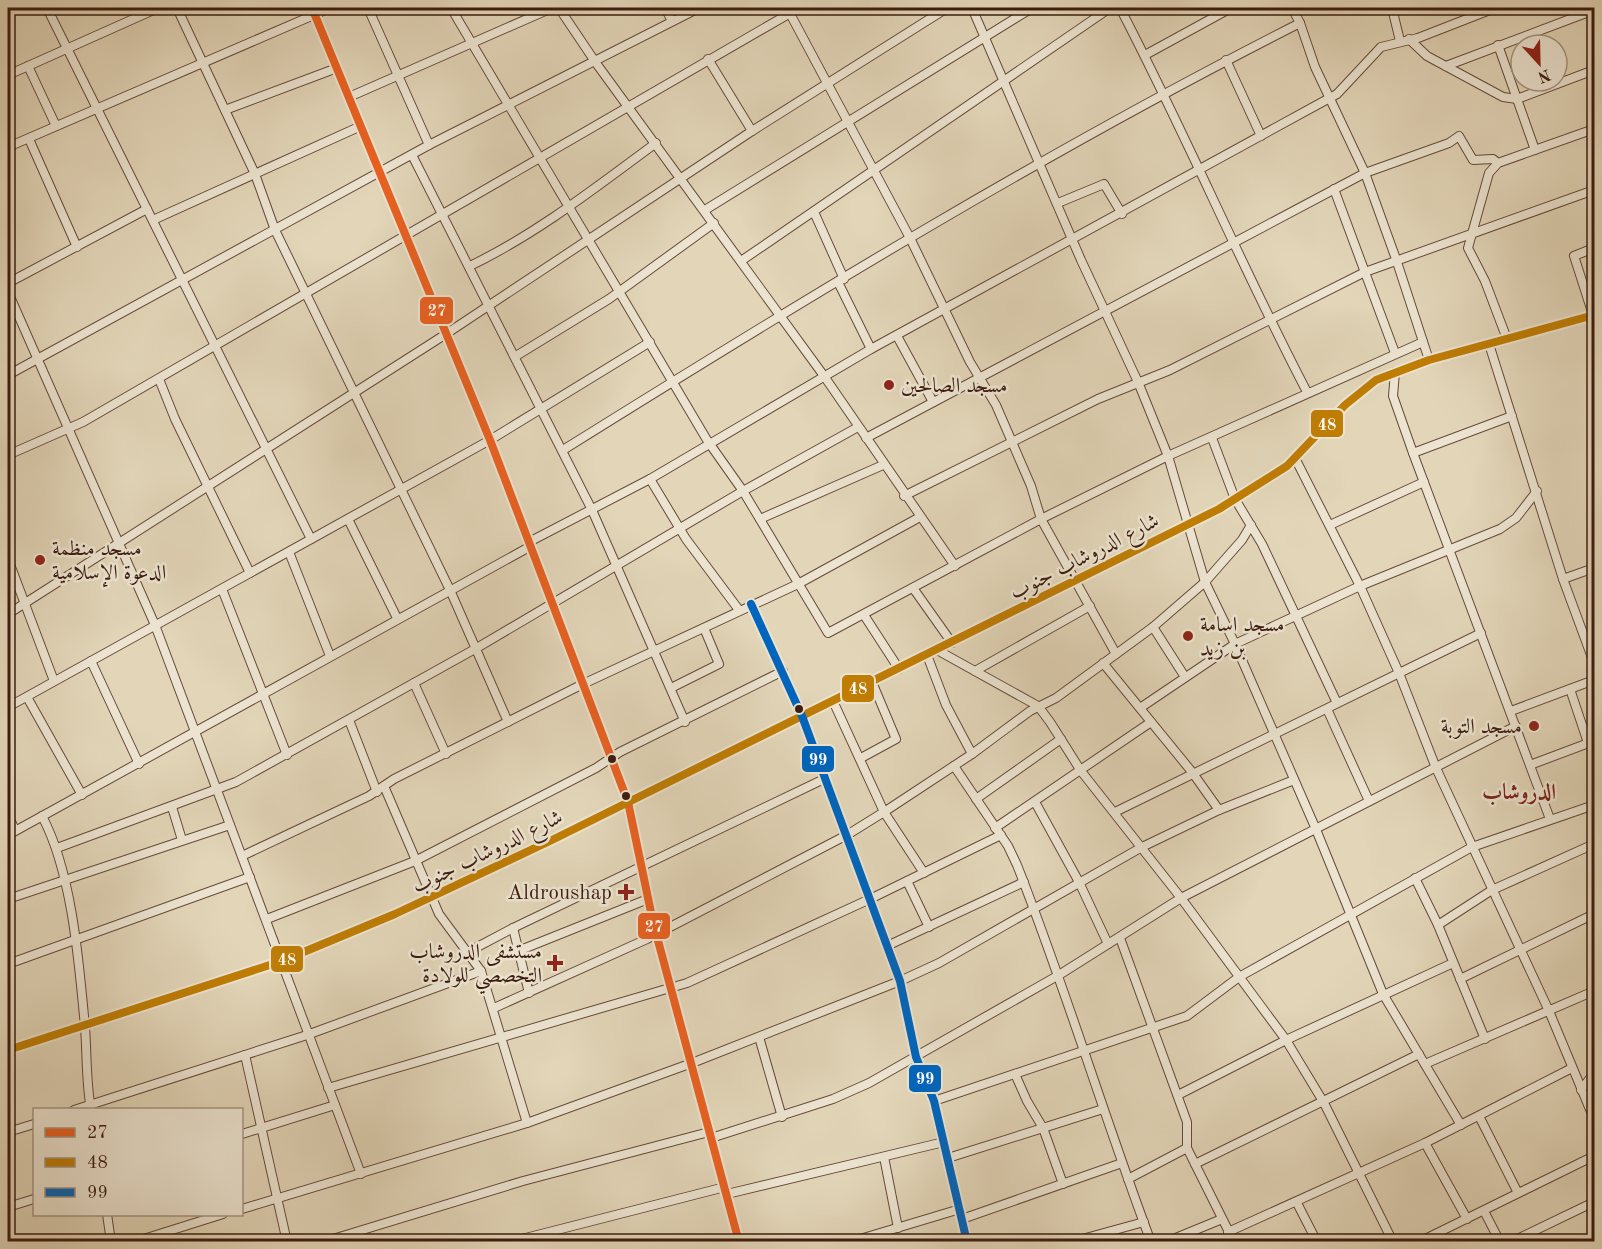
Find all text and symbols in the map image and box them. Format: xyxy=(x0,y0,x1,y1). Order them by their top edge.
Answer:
north arrow xyxy=(1509,33,1569,93)
text: N xyxy=(1534,65,1553,85)
line badge: 27 xyxy=(419,296,454,325)
text: 27 xyxy=(428,304,446,320)
place label: مسجد الصالحين xyxy=(901,376,1007,397)
marker: مسجد الصالحين xyxy=(882,378,896,392)
line badge: 48 xyxy=(1310,409,1344,438)
text: 48 xyxy=(1318,418,1336,434)
street label: شارع الدروشاب جنوب xyxy=(1007,511,1165,609)
place label: مسجد منظمة الدعوة الإسلامية xyxy=(52,539,166,588)
marker: مسجد منظمة الدعوة الإسلامية xyxy=(33,553,47,567)
place label: مسجد اسامة بن زيد xyxy=(1200,615,1285,661)
marker: مسجد اسامة بن زيد xyxy=(1181,629,1195,643)
line badge: 48 xyxy=(841,674,875,703)
text: 48 xyxy=(849,682,867,698)
unlabelled marker xyxy=(793,703,805,715)
place label: مسجد التوبة xyxy=(1441,717,1522,739)
marker: مسجد التوبة xyxy=(1527,719,1541,733)
line badge: 99 xyxy=(801,745,835,773)
unlabelled marker xyxy=(606,753,618,765)
text: 99 xyxy=(809,753,827,769)
district label: الدروشاب xyxy=(1482,781,1556,806)
unlabelled marker xyxy=(620,790,632,802)
street label: شارع الدروشاب جنوب xyxy=(409,807,569,903)
place label: Aldroushap xyxy=(507,883,612,904)
marker: Aldroushap xyxy=(617,883,635,901)
line badge: 27 xyxy=(637,912,671,940)
text: 27 xyxy=(645,920,663,936)
place label: مستشفى الدروشاب التخصصي للولادة xyxy=(409,942,542,995)
line badge: 48 xyxy=(270,945,304,973)
text: 48 xyxy=(278,953,296,969)
marker: مستشفى الدروشاب التخصصي للولادة xyxy=(546,954,564,972)
line badge: 99 xyxy=(908,1064,942,1093)
text: 99 xyxy=(916,1072,934,1088)
legend xyxy=(33,1108,243,1216)
text: 27 xyxy=(87,1124,108,1142)
text: 48 xyxy=(87,1154,108,1172)
text: 99 xyxy=(87,1184,108,1202)

